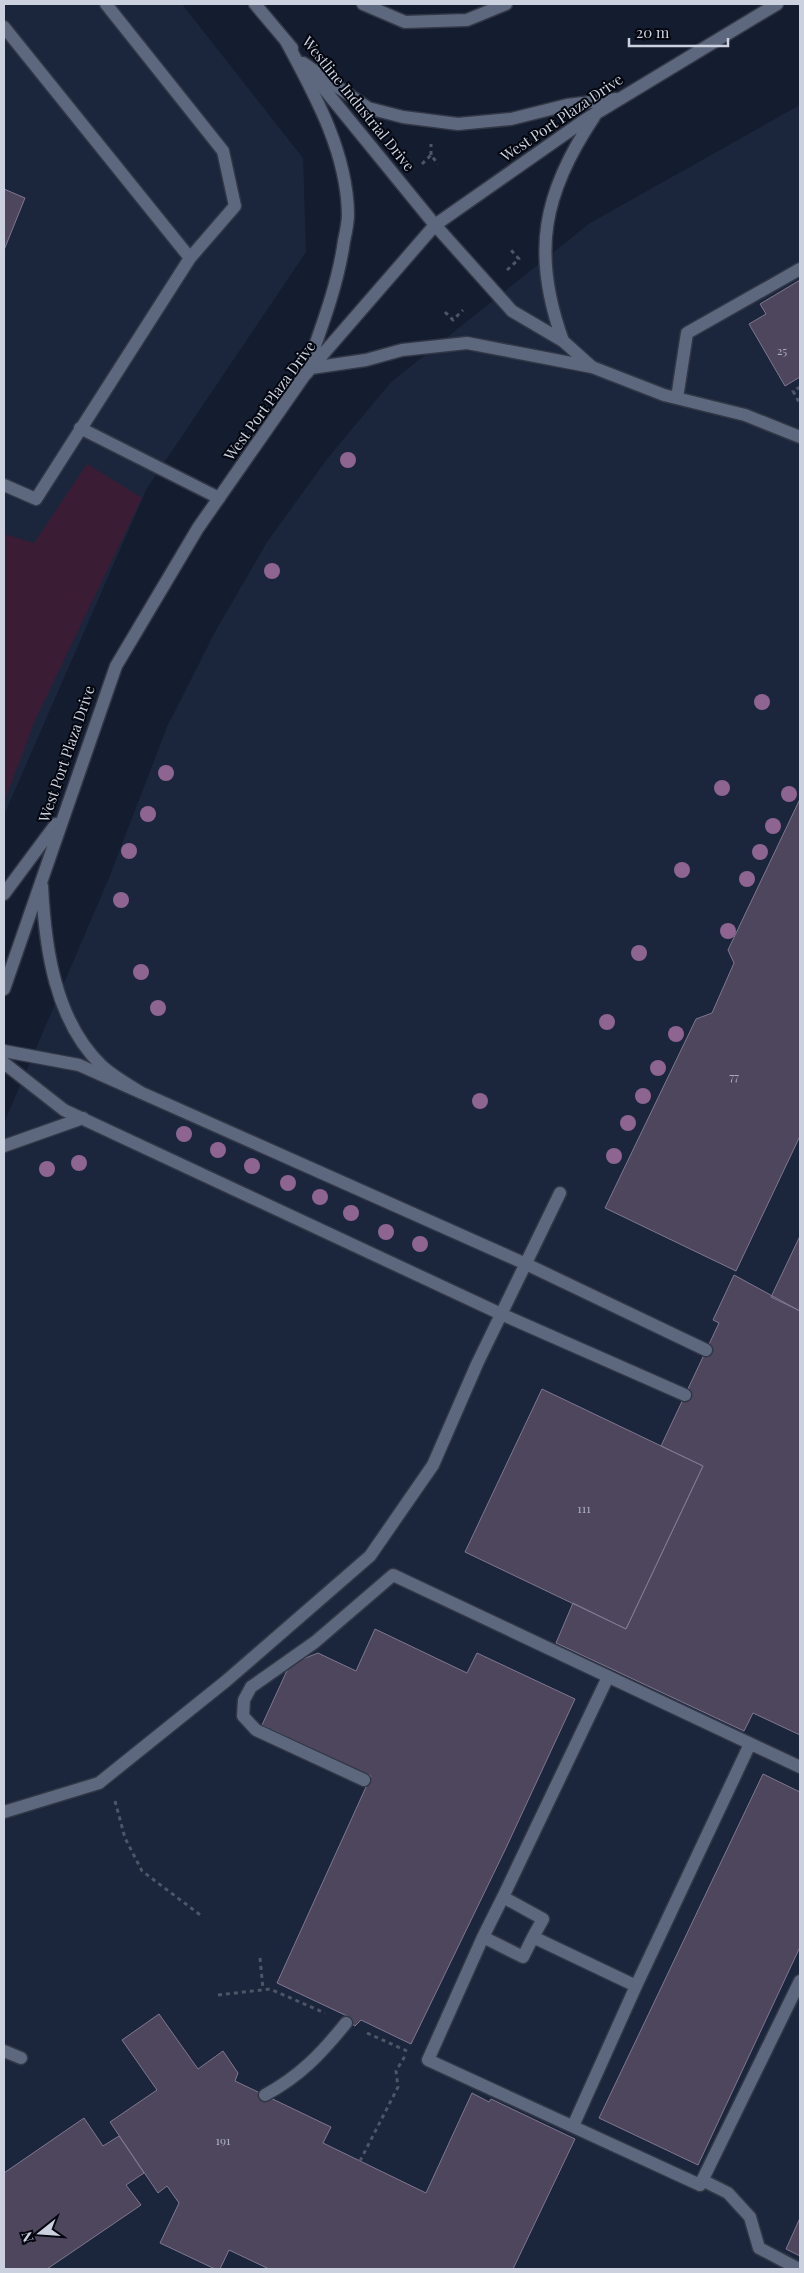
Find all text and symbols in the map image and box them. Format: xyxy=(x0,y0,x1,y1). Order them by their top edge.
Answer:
scale bar xyxy=(629,15,728,47)
text: 20 m xyxy=(636,22,670,42)
street label: Westline Industrial Drive xyxy=(298,31,419,175)
street label: West Port Plaza Drive xyxy=(496,69,626,166)
street label: West Port Plaza Drive xyxy=(218,337,319,465)
house number: 25 xyxy=(777,342,787,358)
street label: West Port Plaza Drive xyxy=(33,683,99,826)
house number: 77 xyxy=(729,1068,739,1084)
house number: 111 xyxy=(577,1500,591,1516)
house number: 191 xyxy=(216,2132,231,2148)
north arrow xyxy=(15,2208,65,2258)
text: N xyxy=(17,2229,38,2245)

